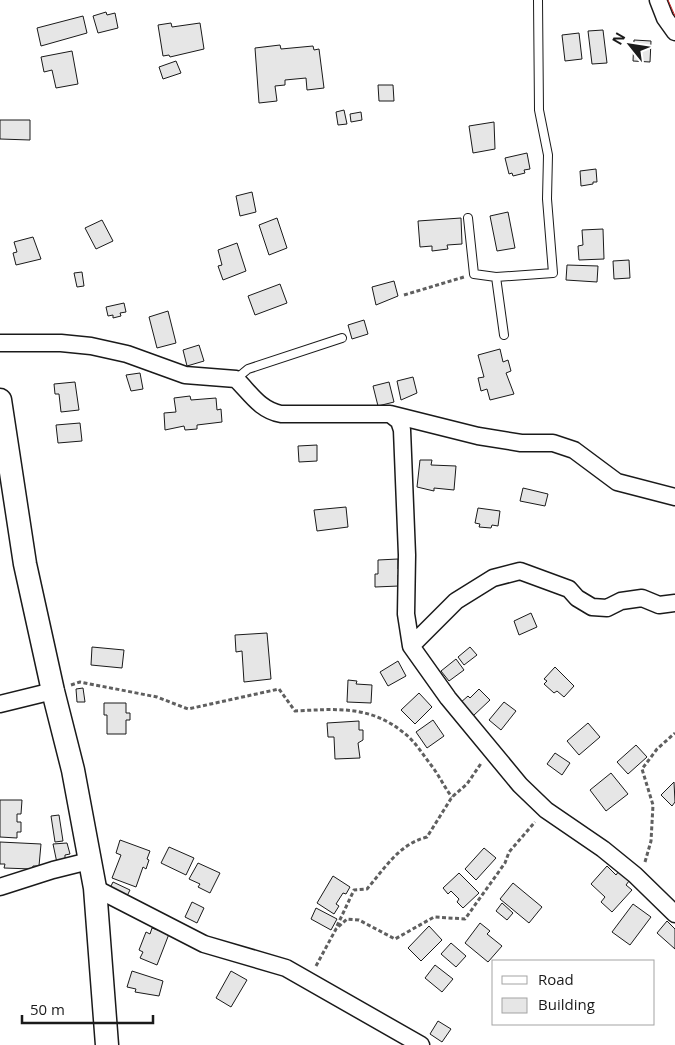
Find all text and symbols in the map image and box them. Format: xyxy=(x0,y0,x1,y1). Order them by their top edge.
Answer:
north arrow xyxy=(605,20,655,70)
text: N xyxy=(607,29,629,48)
legend xyxy=(492,960,655,1025)
text: Road xyxy=(538,969,574,989)
scale bar xyxy=(22,992,154,1024)
text: Building xyxy=(538,994,595,1014)
text: 50 m xyxy=(30,999,65,1019)

